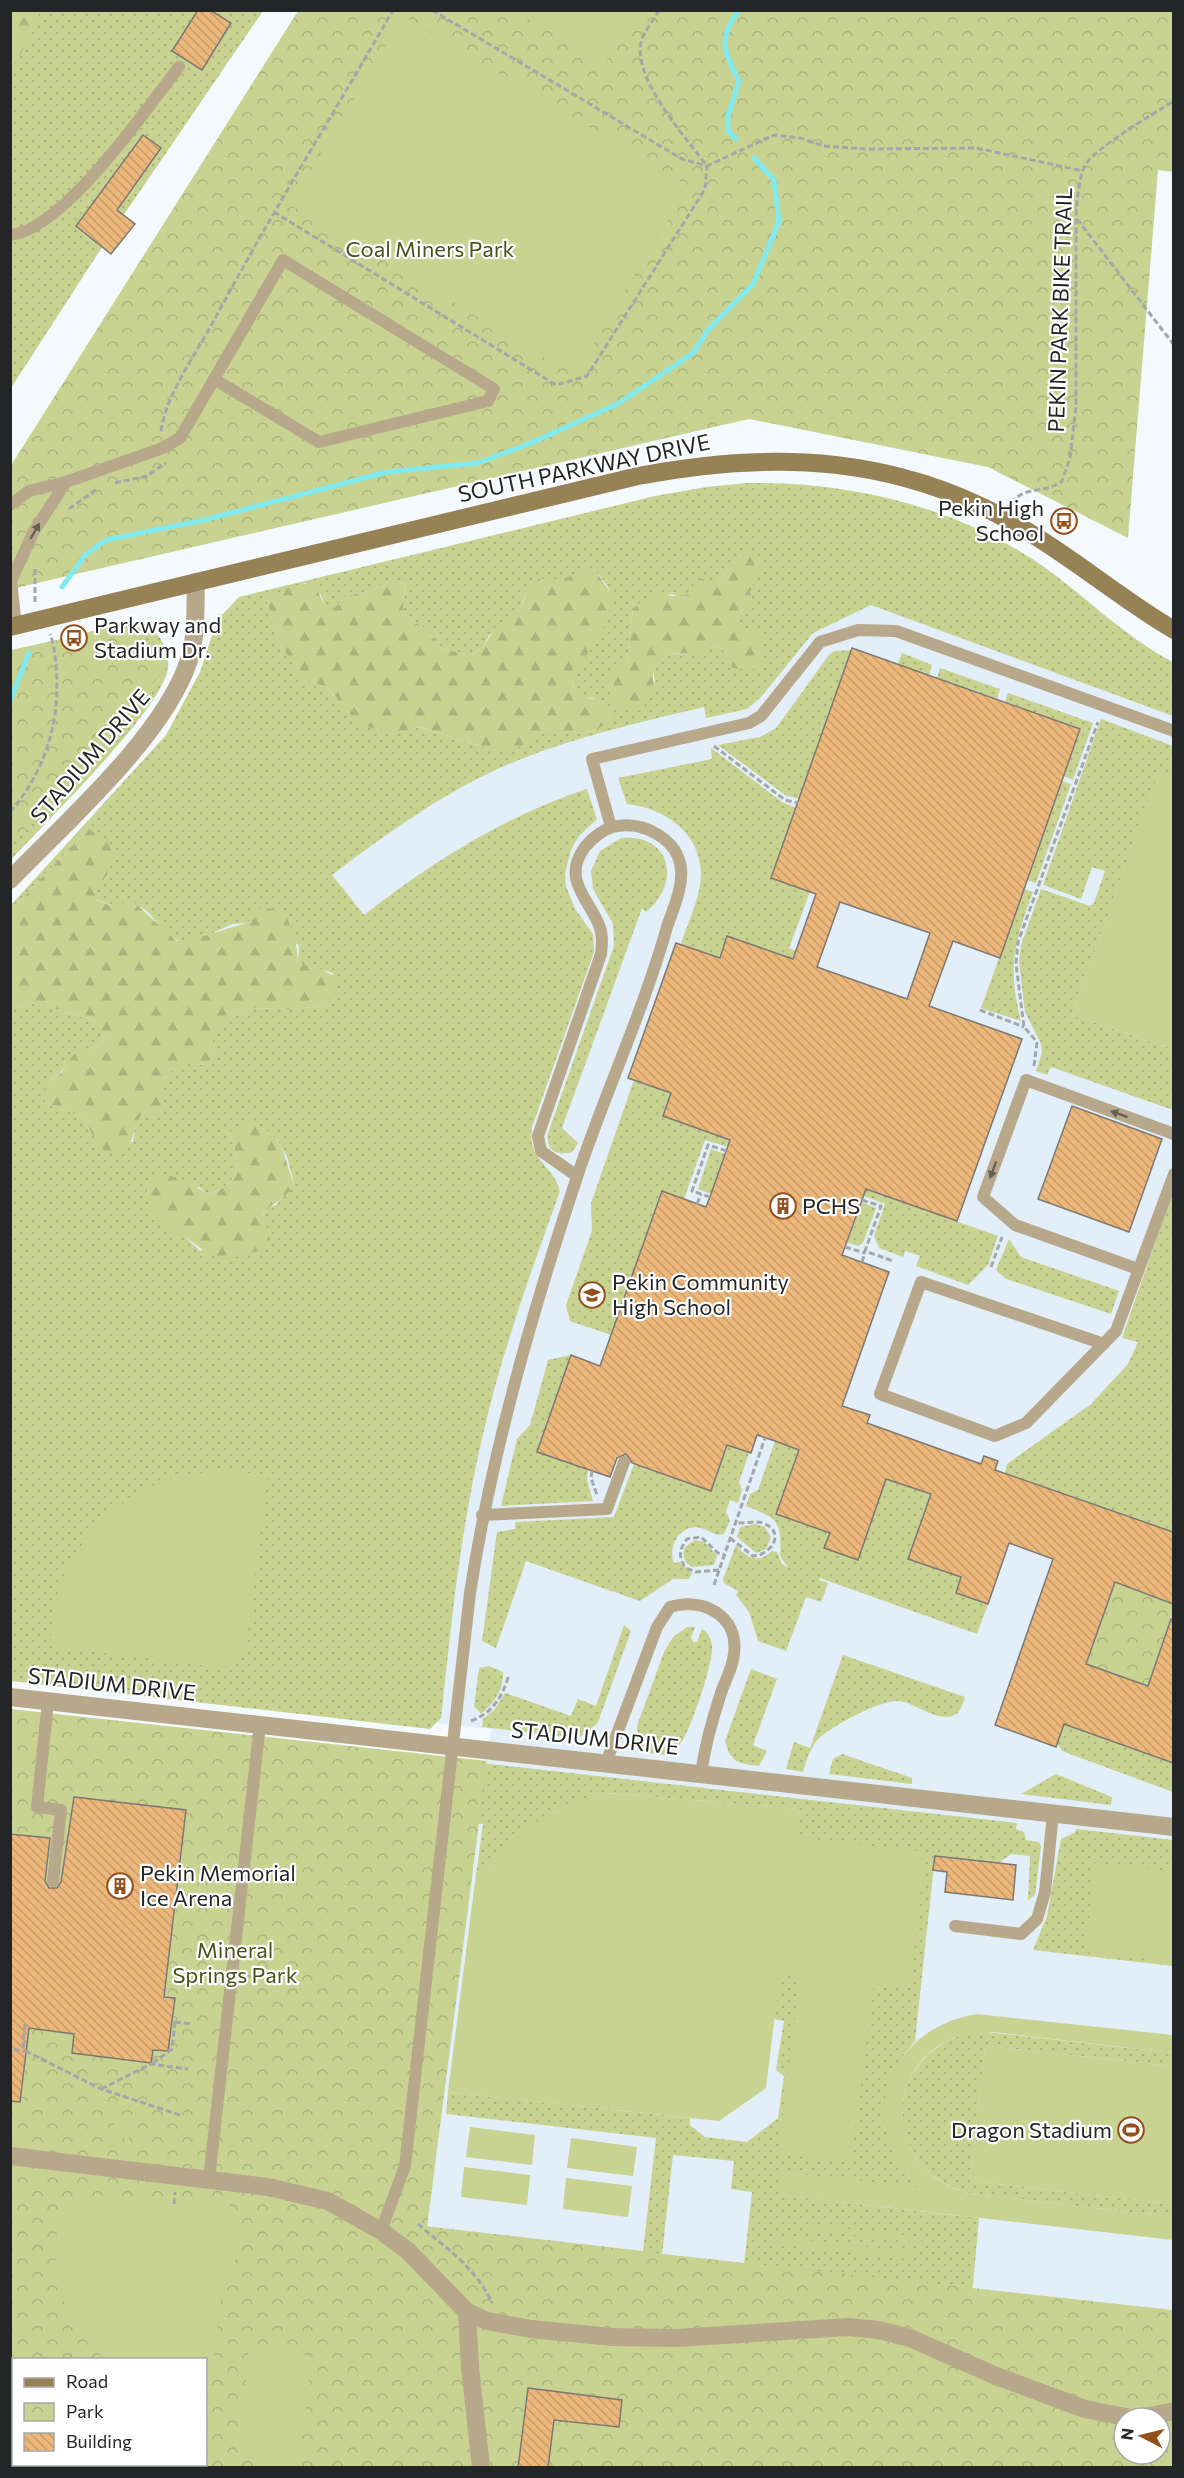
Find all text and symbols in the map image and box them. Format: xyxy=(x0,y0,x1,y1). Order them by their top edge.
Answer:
street label: PEKIN PARK BIKE TRAIL xyxy=(1042,187,1077,433)
park label: Coal Miners Park xyxy=(345,235,515,262)
street label: SOUTH PARKWAY DRIVE xyxy=(455,428,712,507)
place label: Pekin High School xyxy=(938,494,1044,546)
bus stop icon: Pekin High School xyxy=(1049,506,1079,536)
one-way arrow xyxy=(29,523,40,539)
place label: Parkway and Stadium Dr. xyxy=(94,611,221,663)
bus stop icon: Parkway and Stadium Dr. xyxy=(59,623,89,653)
street label: STADIUM DRIVE xyxy=(24,683,155,828)
one-way arrow xyxy=(1109,1109,1127,1119)
one-way arrow xyxy=(987,1161,997,1179)
building icon: PCHS xyxy=(768,1191,798,1221)
place label: PCHS xyxy=(802,1192,860,1219)
place label: Pekin Community High School xyxy=(612,1268,789,1320)
school or university icon: Pekin Community High School xyxy=(577,1280,607,1310)
street label: STADIUM DRIVE xyxy=(27,1661,197,1706)
street label: STADIUM DRIVE xyxy=(510,1715,680,1760)
place label: Pekin Memorial Ice Arena xyxy=(140,1859,296,1911)
building icon: Pekin Memorial Ice Arena xyxy=(105,1871,135,1901)
park label: Mineral Springs Park xyxy=(172,1936,298,1988)
sports icon: Dragon Stadium xyxy=(1116,2115,1146,2145)
place label: Dragon Stadium xyxy=(951,2116,1112,2143)
legend xyxy=(12,2358,207,2466)
text: Road xyxy=(66,2370,108,2392)
text: Park xyxy=(66,2400,104,2422)
north arrow xyxy=(1112,2406,1172,2466)
text: N xyxy=(1116,2427,1137,2441)
text: Building xyxy=(66,2430,132,2452)

